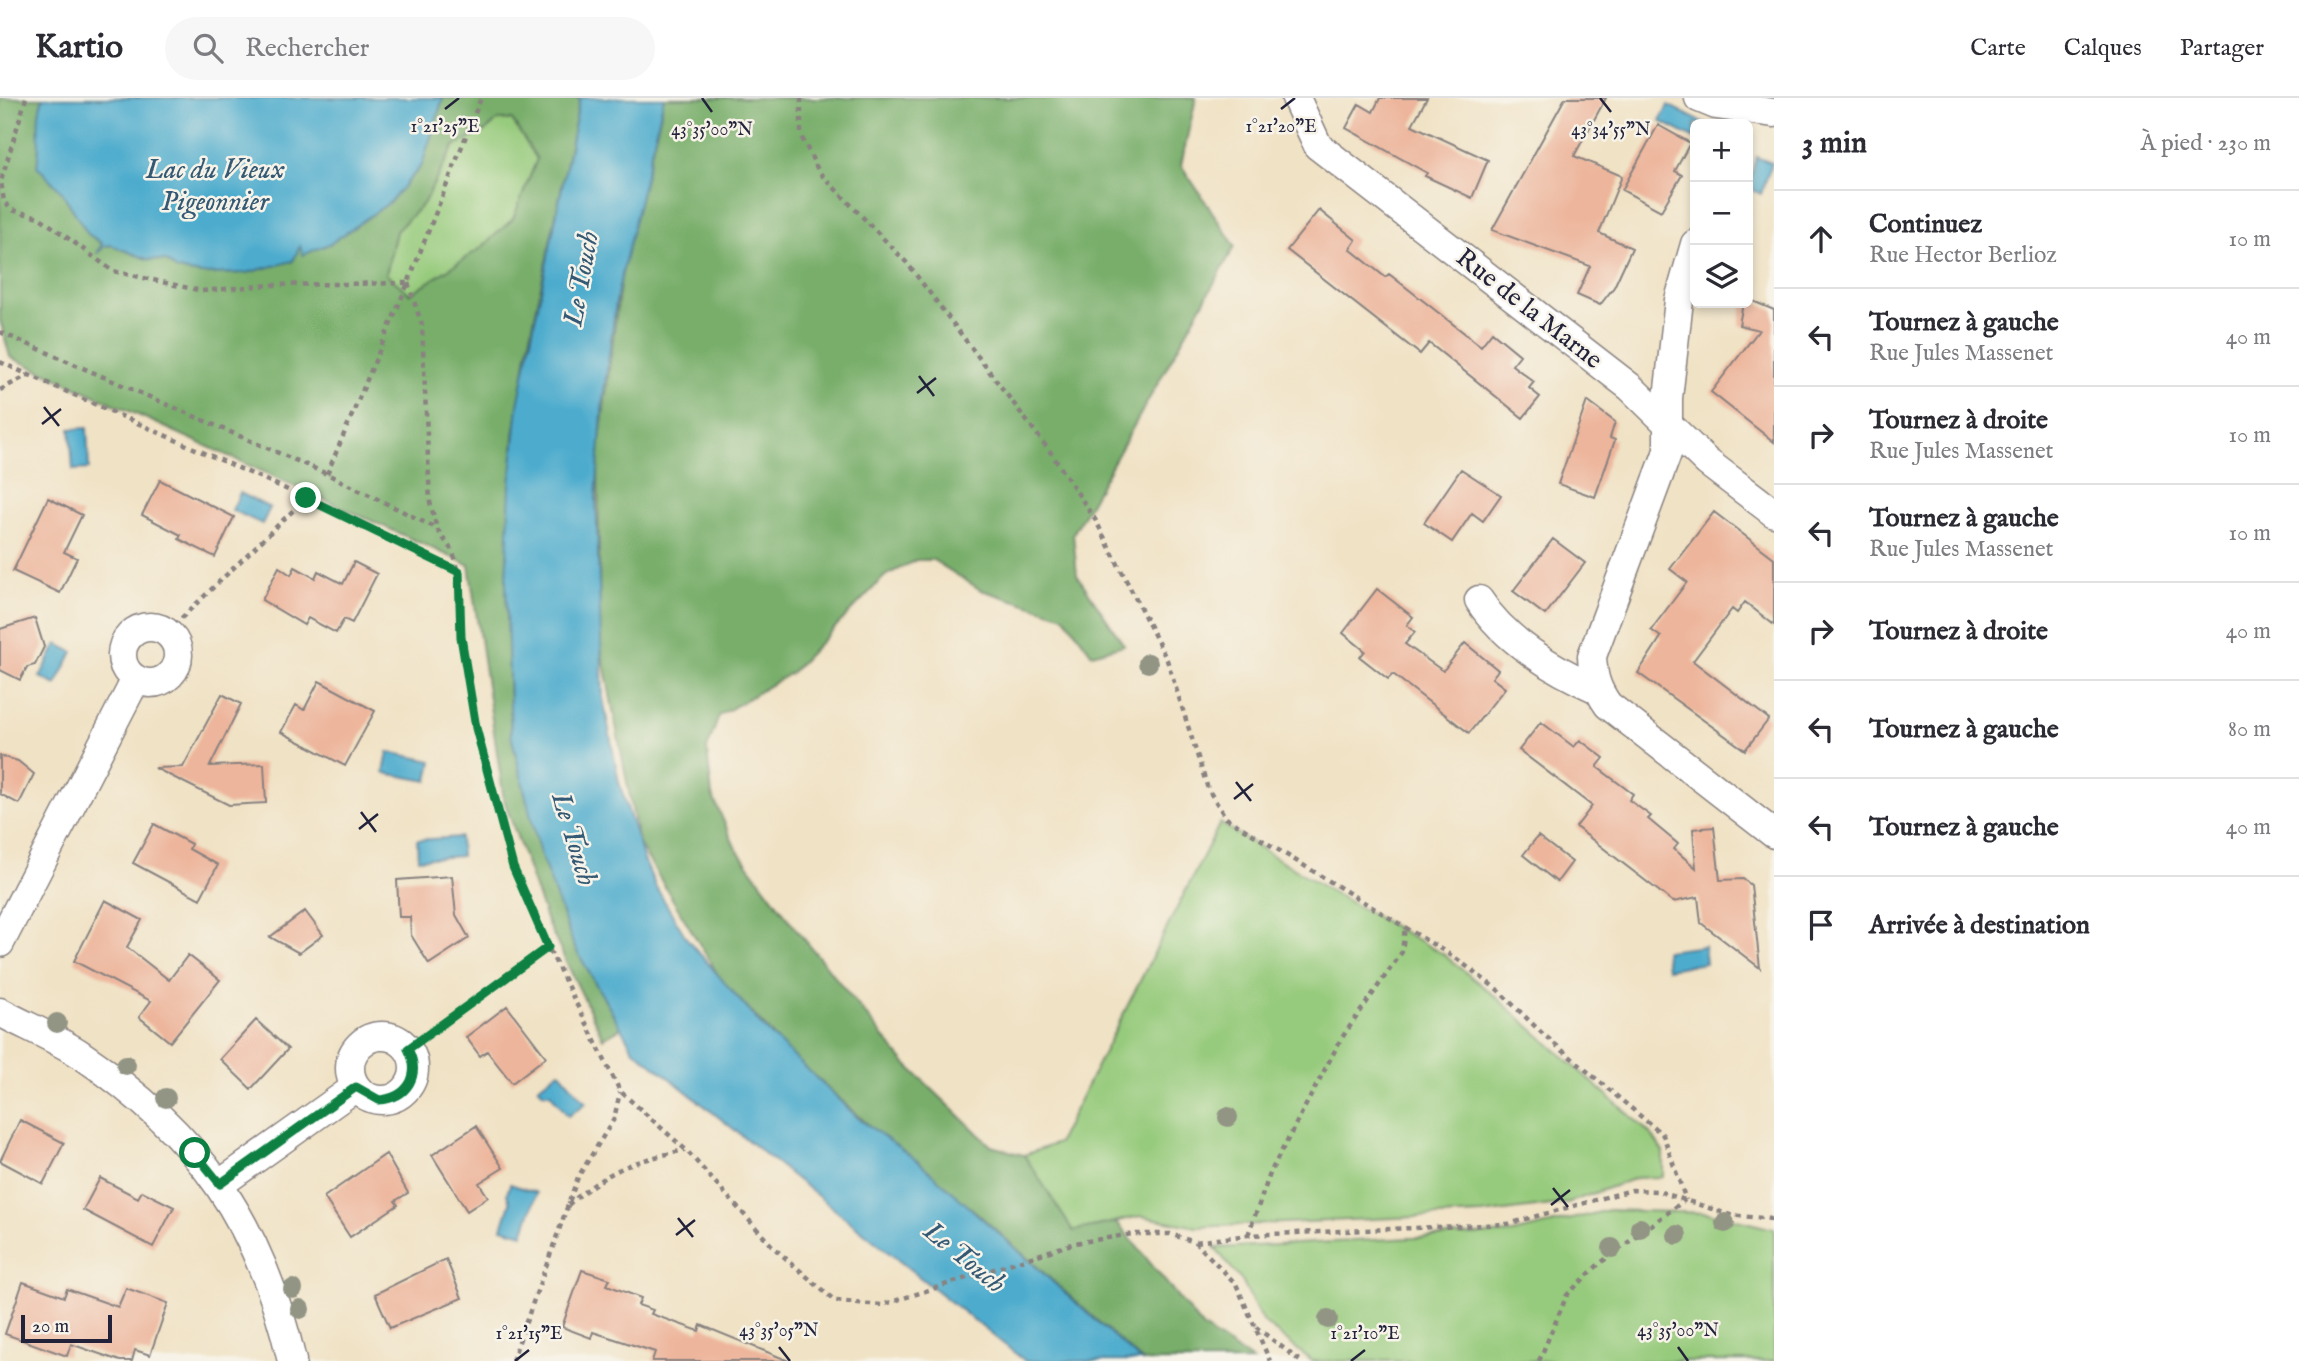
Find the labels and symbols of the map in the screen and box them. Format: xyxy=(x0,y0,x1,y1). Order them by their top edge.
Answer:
text: 1°21'25"E xyxy=(411,116,479,139)
text: 1°21'20"E xyxy=(1245,116,1317,139)
text: 43°35'00"N xyxy=(671,119,753,142)
text: 43°34'55"N xyxy=(1571,119,1651,142)
water label: Lac du Vieux Pigeonnier xyxy=(145,153,285,220)
water label: Le Touch xyxy=(556,229,608,330)
street label: Rue de la Marne xyxy=(1449,241,1609,377)
route end xyxy=(290,482,321,513)
water label: Le Touch xyxy=(542,787,604,890)
route start xyxy=(179,1137,210,1168)
water label: Le Touch xyxy=(915,1214,1012,1302)
scale bar xyxy=(21,1312,112,1344)
text: 43°35'05"N xyxy=(739,1320,819,1343)
text: 43°35'00"N xyxy=(1637,1320,1719,1343)
text: 1°21'15"E xyxy=(495,1323,563,1346)
text: 1°21'10"E xyxy=(1330,1323,1400,1346)

